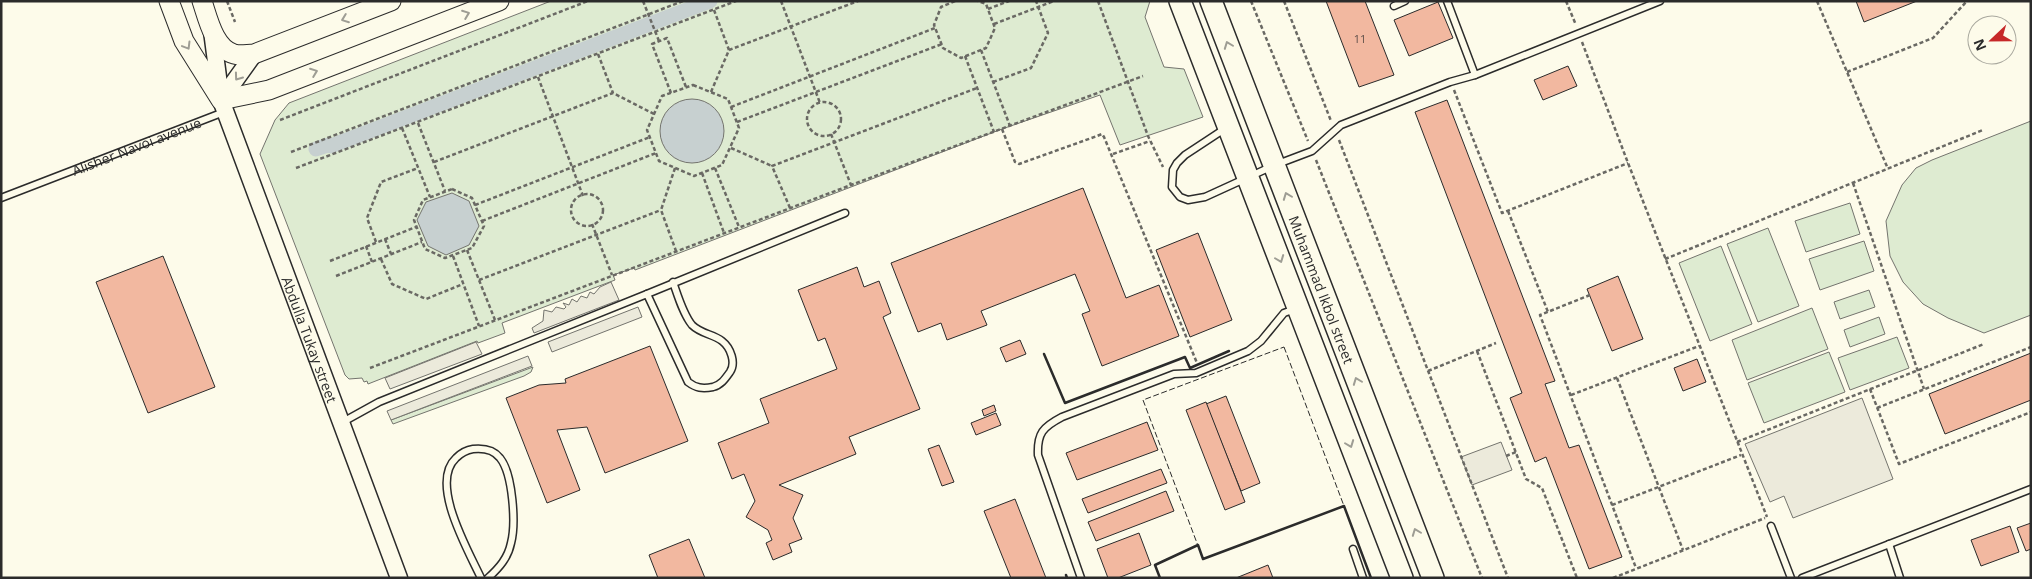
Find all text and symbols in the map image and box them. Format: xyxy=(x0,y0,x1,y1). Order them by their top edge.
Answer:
one-way arrow xyxy=(461,10,470,20)
one-way arrow xyxy=(341,13,350,23)
north arrow xyxy=(1967,15,2017,65)
house number: 11 xyxy=(1354,31,1366,46)
text: N xyxy=(1969,36,1990,54)
one-way arrow xyxy=(181,41,191,50)
one-way arrow xyxy=(1224,41,1234,49)
one-way arrow xyxy=(310,68,318,78)
one-way arrow xyxy=(235,71,243,80)
street label: Alisher Navoi avenue xyxy=(69,112,204,179)
one-way arrow xyxy=(1283,192,1293,201)
street label: Muhammad Ikbol street xyxy=(1285,213,1359,366)
one-way arrow xyxy=(1273,254,1284,263)
street label: Abdulla Tukay street xyxy=(278,274,342,405)
one-way arrow xyxy=(1353,377,1363,385)
one-way arrow xyxy=(1344,439,1354,447)
one-way arrow xyxy=(1412,528,1422,537)

